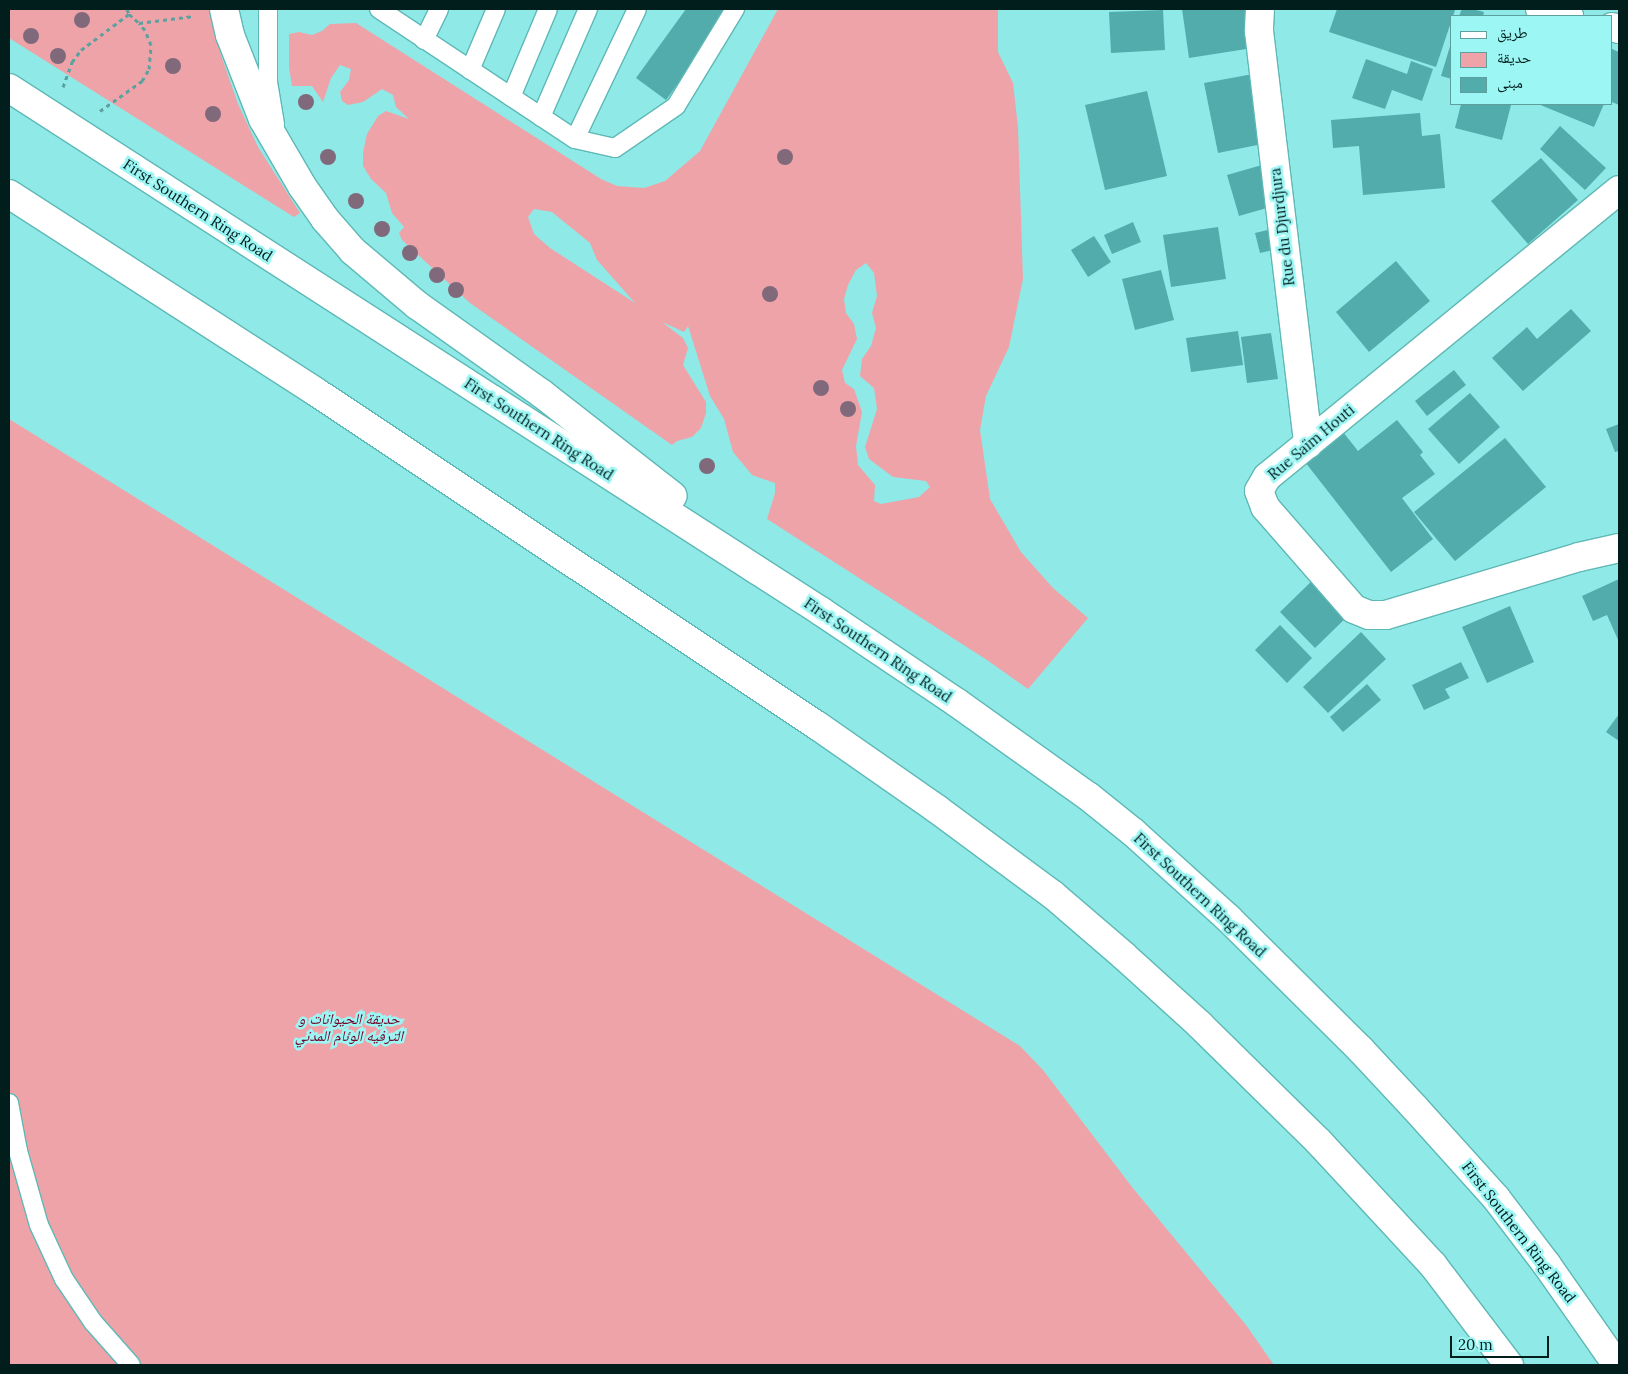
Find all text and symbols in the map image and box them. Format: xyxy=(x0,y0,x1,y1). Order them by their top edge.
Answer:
legend xyxy=(1450,15,1613,105)
text: طريق xyxy=(1497,23,1528,42)
text: حديقة xyxy=(1497,48,1531,67)
text: مبنى xyxy=(1497,73,1523,92)
street label: First Southern Ring Road xyxy=(120,155,276,265)
street label: Rue du Djurdjura xyxy=(1266,167,1298,287)
street label: First Southern Ring Road xyxy=(461,374,617,484)
street label: Rue Saïm Houti xyxy=(1264,401,1358,483)
street label: First Southern Ring Road xyxy=(801,594,955,706)
street label: First Southern Ring Road xyxy=(1130,829,1270,961)
park label: حديقة الحيوانات و الترفيه الوئام المدني xyxy=(295,1009,403,1044)
street label: First Southern Ring Road xyxy=(1458,1158,1580,1306)
scale bar xyxy=(1453,1326,1552,1358)
text: 20 m xyxy=(1458,1335,1493,1354)

